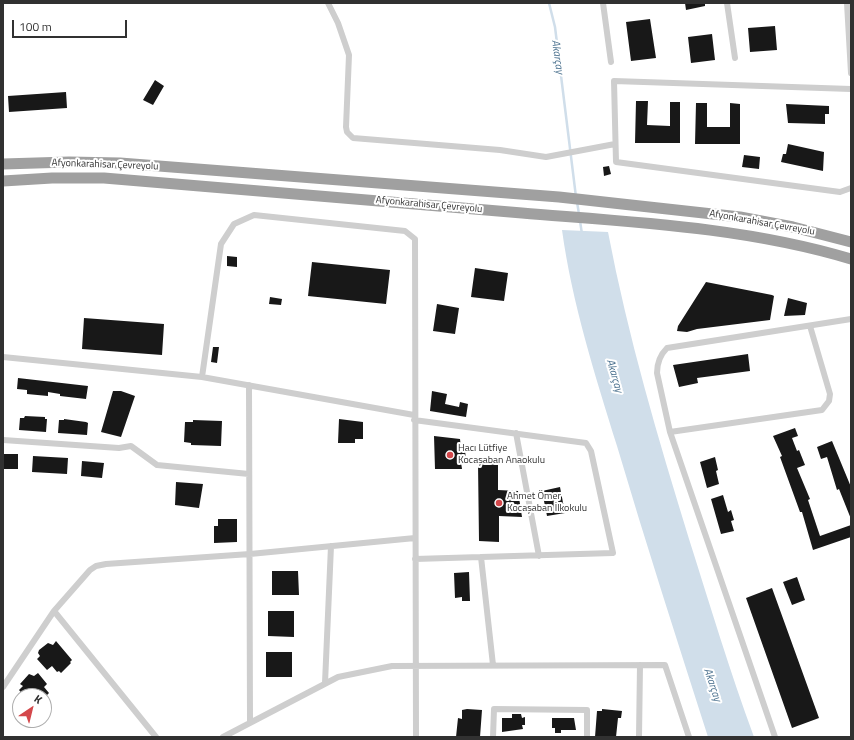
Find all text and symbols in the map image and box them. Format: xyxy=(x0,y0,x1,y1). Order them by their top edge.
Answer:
scale bar xyxy=(14,12,129,38)
text: 100 m xyxy=(19,17,52,36)
water label: Akarçay xyxy=(548,39,566,75)
street label: Afyonkarahisar Çevreyolu xyxy=(51,157,159,173)
street label: Afyonkarahisar Çevreyolu xyxy=(375,194,483,216)
street label: Afyonkarahisar Çevreyolu xyxy=(708,208,816,238)
water label: Akarçay xyxy=(603,358,625,394)
place label: Hacı Lütfiye Kocaşaban Anaokulu xyxy=(458,443,545,466)
marker: Hacı Lütfiye Kocaşaban Anaokulu xyxy=(445,450,455,460)
place label: Ahmet Ömer Kocaşaban İlkokulu xyxy=(507,491,587,514)
marker: Ahmet Ömer Kocaşaban İlkokulu xyxy=(494,498,504,508)
water label: Akarçay xyxy=(700,667,724,703)
north arrow xyxy=(12,688,52,728)
text: K xyxy=(31,691,46,707)

